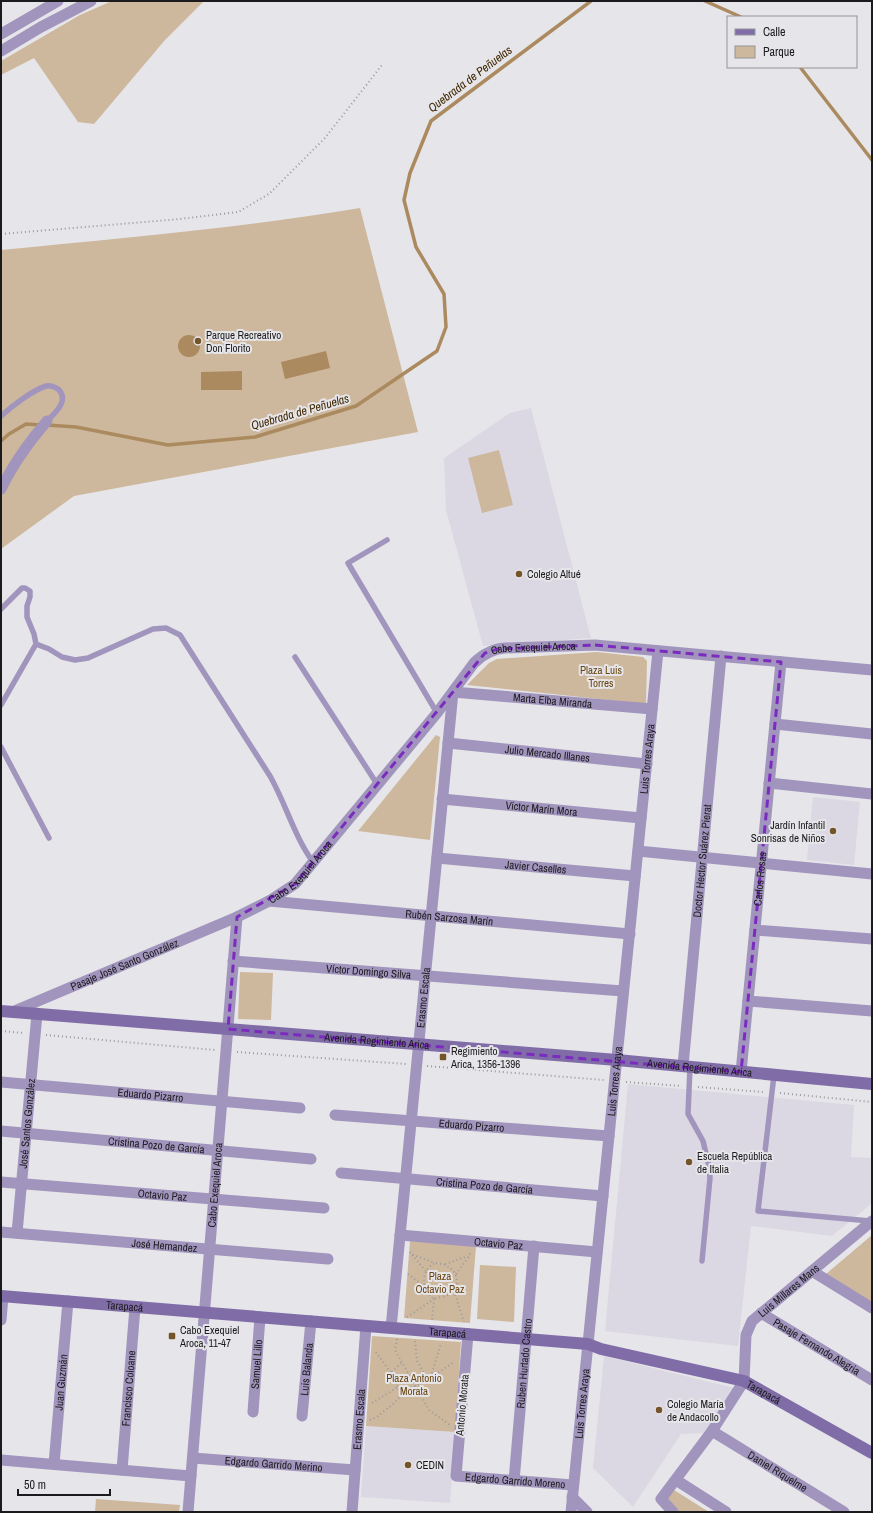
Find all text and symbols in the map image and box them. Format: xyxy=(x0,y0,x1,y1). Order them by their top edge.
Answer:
legend xyxy=(727,16,857,68)
text: Calle xyxy=(763,24,785,40)
water label: Quebrada de Peñuelas xyxy=(425,42,515,116)
text: Parque xyxy=(763,44,795,60)
place label: Parque Recreativo Don Florito xyxy=(206,328,281,355)
marker: Parque Recreativo Don Florito xyxy=(193,336,203,346)
water label: Quebrada de Peñuelas xyxy=(249,390,351,434)
place label: Colegio Altué xyxy=(527,567,581,581)
marker: Colegio Altué xyxy=(514,569,524,579)
street label: Cabo Exequiel Aroca xyxy=(489,639,576,658)
park label: Plaza Luis Torres xyxy=(580,663,623,690)
street label: Marta Elba Miranda xyxy=(512,690,593,711)
street label: Luis Torres Araya xyxy=(637,723,658,794)
street label: Julio Mercado Illanes xyxy=(504,742,591,765)
street label: Víctor Marín Mora xyxy=(505,798,578,819)
street label: Doctor Hector Suárez Pierat xyxy=(690,803,714,918)
place label: Jardín Infantil Sonrisas de Niños xyxy=(751,818,825,845)
marker: Jardín Infantil Sonrisas de Niños xyxy=(828,826,838,836)
street label: Cabo Exequiel Aroca xyxy=(266,838,335,907)
street label: Carlos Rosas xyxy=(750,851,769,907)
street label: Javier Caselles xyxy=(504,857,567,877)
street label: Rubén Sarzosa Marín xyxy=(405,907,494,928)
street label: Pasaje José Santo González xyxy=(68,935,181,994)
street label: Víctor Domingo Silva xyxy=(326,961,412,982)
street label: Erasmo Escala xyxy=(413,967,433,1029)
street label: Avenida Regimiento Arica xyxy=(323,1030,430,1052)
place label: Regimiento Arica, 1356-1396 xyxy=(450,1044,520,1071)
street label: Luis Torres Araya xyxy=(604,1046,625,1117)
marker: Regimiento Arica, 1356-1396 xyxy=(438,1052,448,1062)
street label: Avenida Regimiento Arica xyxy=(646,1056,753,1080)
street label: José Santos González xyxy=(16,1077,38,1169)
street label: Eduardo Pizarro xyxy=(117,1085,184,1105)
street label: Eduardo Pizarro xyxy=(438,1116,505,1135)
street label: Cristina Pozo de García xyxy=(107,1134,205,1156)
street label: Cabo Exequiel Aroca xyxy=(204,1142,225,1228)
place label: Escuela República de Italia xyxy=(697,1149,772,1176)
marker: Escuela República de Italia xyxy=(684,1157,694,1167)
street label: Cristina Pozo de García xyxy=(436,1174,533,1197)
street label: Octavio Paz xyxy=(137,1186,188,1204)
street label: Octavio Paz xyxy=(473,1234,524,1253)
street label: José Hernandez xyxy=(131,1236,198,1255)
street label: Luis Millares Mans xyxy=(755,1261,823,1320)
park label: Plaza Octavio Paz xyxy=(415,1269,465,1296)
street label: Tarapacá xyxy=(105,1298,144,1315)
street label: Pasaje Fernando Alegria xyxy=(771,1315,863,1378)
street label: Ruben Hurtado Castro xyxy=(513,1318,535,1409)
place label: Cabo Exequiel Aroca, 11-47 xyxy=(179,1323,239,1350)
street label: Tarapacá xyxy=(428,1324,467,1341)
marker: Cabo Exequiel Aroca, 11-47 xyxy=(167,1331,177,1341)
street label: Samuel Lillo xyxy=(248,1339,265,1389)
street label: Luis Balanda xyxy=(297,1342,316,1396)
street label: Francisco Coloane xyxy=(119,1350,139,1427)
street label: Juan Guzmán xyxy=(52,1354,70,1411)
street label: Luis Torres Araya xyxy=(571,1368,592,1439)
park label: Plaza Antonio Morata xyxy=(386,1371,442,1398)
street label: Antonio Morata xyxy=(452,1374,472,1437)
street label: Tarapacá xyxy=(744,1377,783,1407)
street label: Erasmo Escala xyxy=(350,1388,368,1450)
place label: Colegio María de Andacollo xyxy=(667,1397,724,1424)
marker: Colegio María de Andacollo xyxy=(654,1405,664,1415)
street label: Daniel Riquelme xyxy=(745,1448,810,1495)
street label: Edgardo Garrido Merino xyxy=(224,1453,323,1475)
place label: CEDIN xyxy=(416,1458,444,1472)
marker: CEDIN xyxy=(403,1460,413,1470)
street label: Edgardo Garrido Moreno xyxy=(465,1470,566,1491)
scale bar xyxy=(18,1471,110,1497)
text: 50 m xyxy=(24,1477,46,1493)

